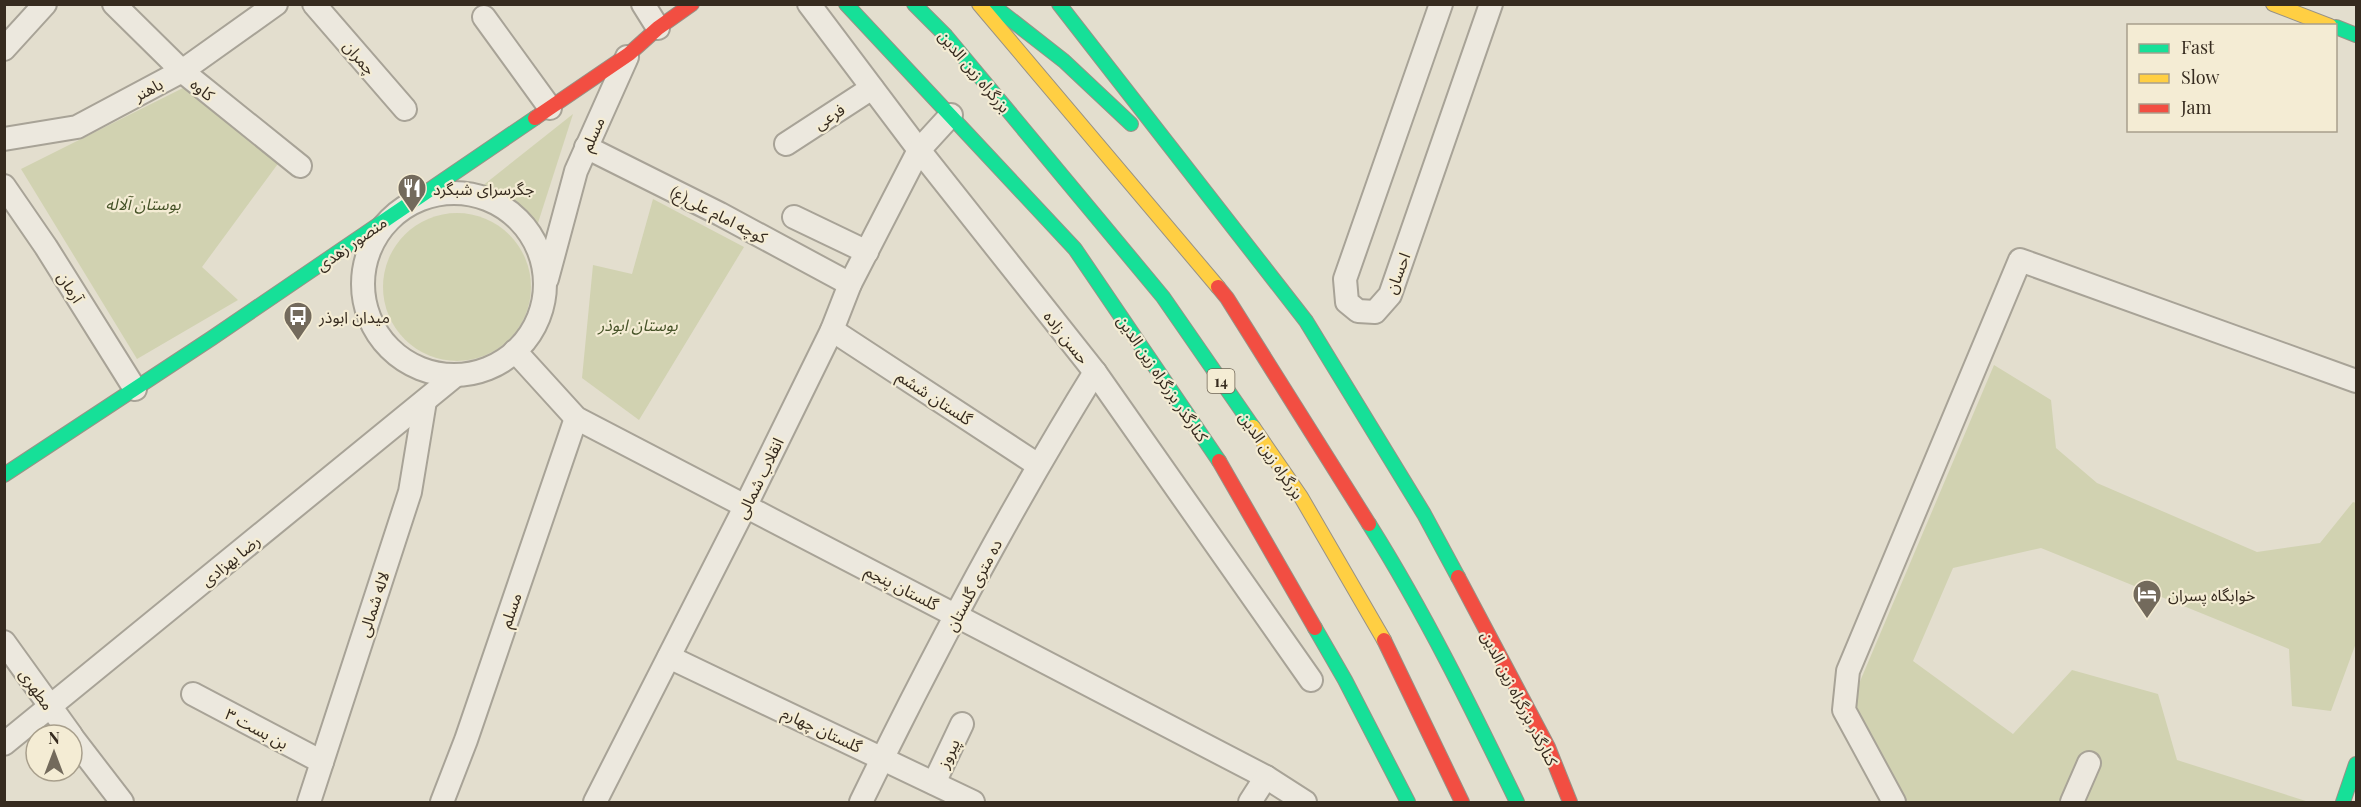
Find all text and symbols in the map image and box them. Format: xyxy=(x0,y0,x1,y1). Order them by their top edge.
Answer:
legend xyxy=(2127,24,2337,132)
street label: بزرگراه زین الدین xyxy=(934,25,1016,117)
street label: چمران xyxy=(338,35,381,79)
text: Fast xyxy=(2181,35,2215,59)
text: Slow xyxy=(2181,65,2219,89)
street label: باهنر xyxy=(129,73,166,106)
street label: کاوه xyxy=(187,73,220,105)
text: Jam xyxy=(2180,95,2211,119)
street label: فرعی xyxy=(809,98,849,134)
street label: مسلم xyxy=(575,113,612,156)
restaurant icon: جگرسرای شبگرد xyxy=(396,172,428,214)
place label: جگرسرای شبگرد xyxy=(433,178,535,199)
street label: کوچه امام علی(ع) xyxy=(666,181,771,250)
park label: بوستان آلاله xyxy=(105,193,181,214)
street label: منصور زهدی xyxy=(312,211,390,275)
street label: احسان xyxy=(1380,249,1414,297)
street label: آرمان xyxy=(53,267,89,308)
bus stop icon: میدان ابوذر xyxy=(282,300,314,342)
place label: میدان ابوذر xyxy=(318,306,390,327)
street label: حسن زاده xyxy=(1040,306,1094,368)
street label: کنارگذر بزرگراه زین الدین xyxy=(1113,311,1213,446)
park label: بوستان ابوذر xyxy=(596,314,678,335)
street label: گلستان ششم xyxy=(892,365,977,432)
road number: 14 xyxy=(1208,369,1234,393)
street label: بزرگراه زین الدین xyxy=(1235,407,1309,503)
street label: انقلاب شمالی xyxy=(730,434,788,522)
street label: رضا بهزادی xyxy=(196,530,264,590)
street label: ده متری گلستان xyxy=(940,535,1006,635)
street label: گلستان پنجم xyxy=(860,559,943,617)
street label: لاله شمالی xyxy=(353,569,393,639)
hotel icon: خوابگاه پسران xyxy=(2131,578,2163,620)
place label: خوابگاه پسران xyxy=(2168,584,2255,606)
street label: مسلم xyxy=(494,590,529,631)
street label: کنارگذر بزرگراه زین الدین xyxy=(1477,627,1563,769)
street label: مطهری xyxy=(15,664,59,714)
street label: گلستان چهارم xyxy=(777,701,866,760)
street label: بن بست ۳ xyxy=(222,703,292,753)
north arrow xyxy=(24,723,84,783)
text: N xyxy=(48,727,60,748)
street label: پیروز xyxy=(932,735,965,772)

